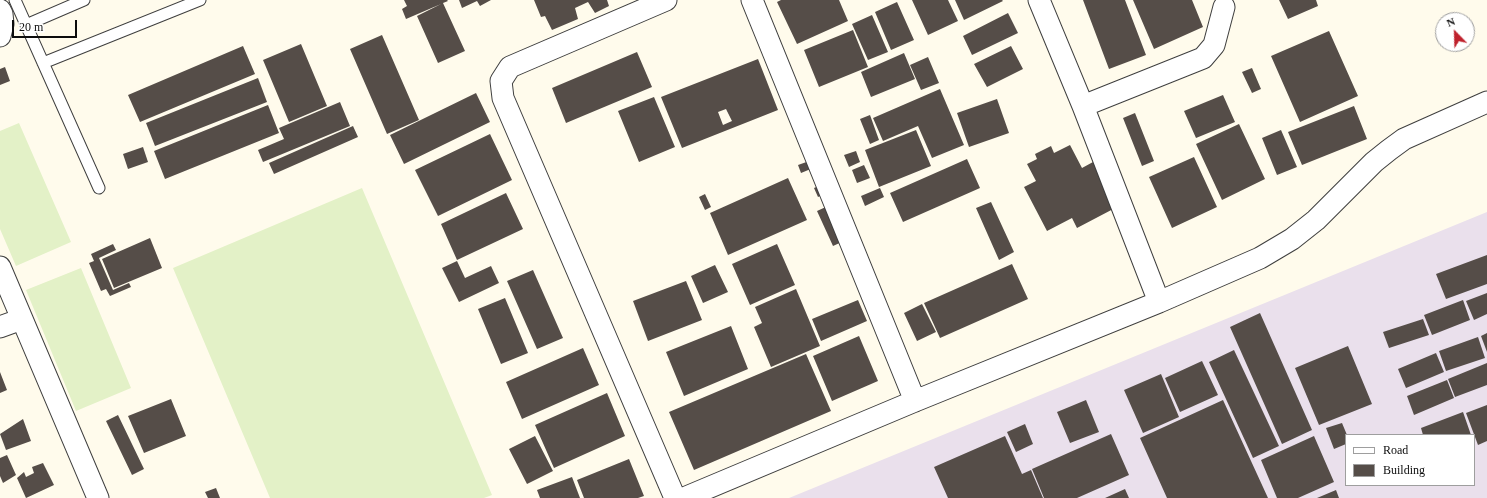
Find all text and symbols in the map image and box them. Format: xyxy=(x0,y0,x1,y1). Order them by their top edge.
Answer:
scale bar xyxy=(14,12,79,38)
north arrow xyxy=(1435,12,1475,52)
text: N xyxy=(1445,15,1457,29)
text: 20 m xyxy=(19,20,43,34)
legend xyxy=(1345,434,1475,486)
text: Road xyxy=(1383,443,1408,457)
text: Building xyxy=(1383,463,1425,477)

